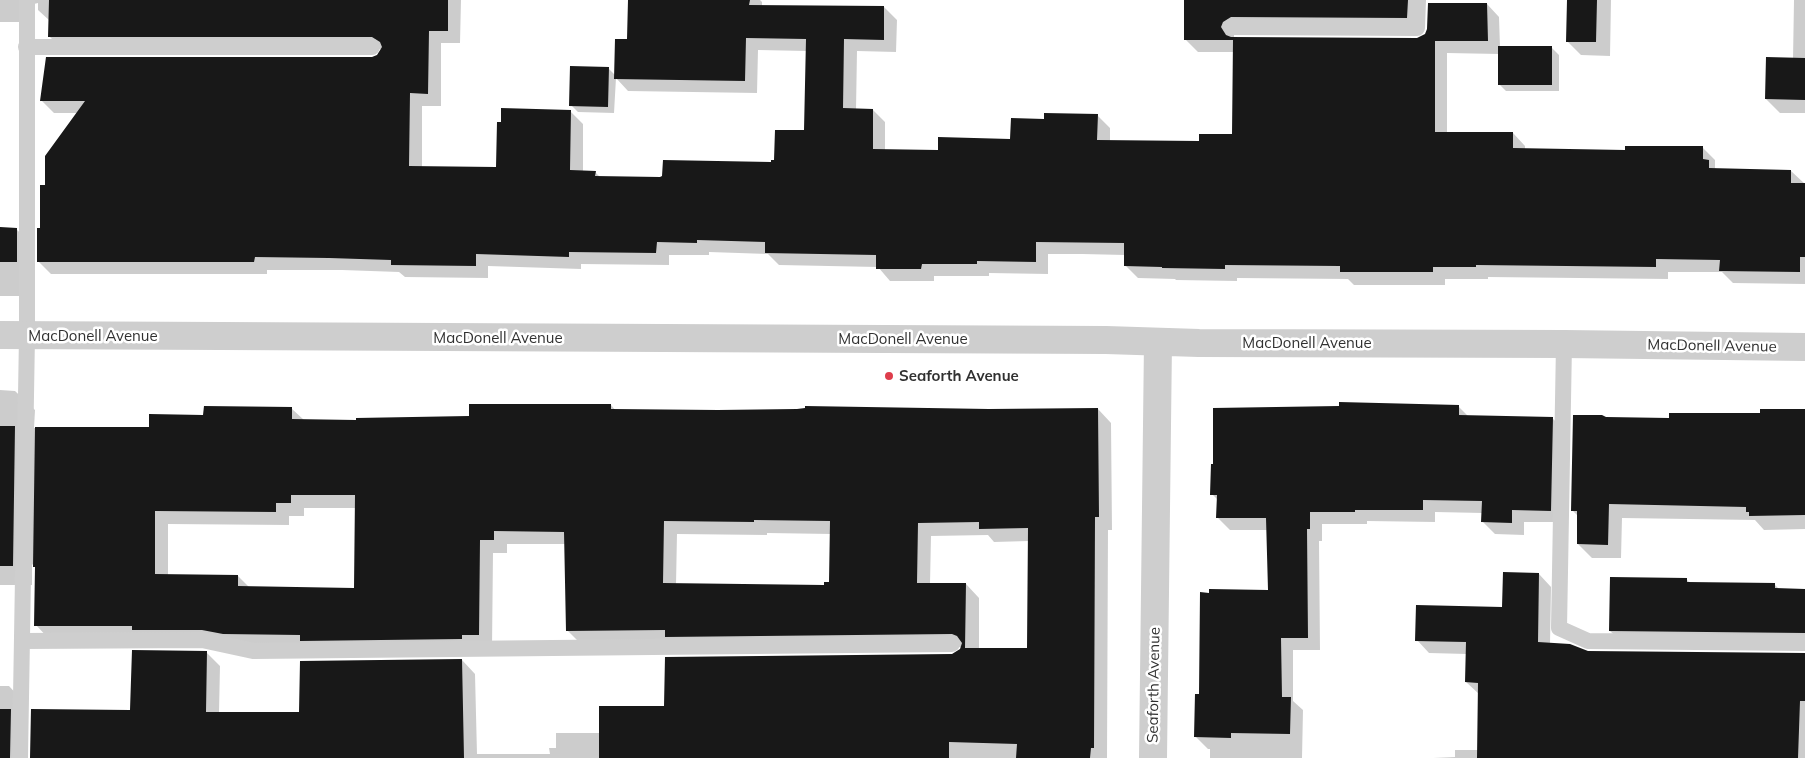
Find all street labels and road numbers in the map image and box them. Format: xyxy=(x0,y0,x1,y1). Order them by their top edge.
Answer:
street label: MacDonell Avenue xyxy=(28,327,158,345)
street label: MacDonell Avenue xyxy=(433,329,563,347)
street label: MacDonell Avenue xyxy=(838,330,968,348)
street label: MacDonell Avenue xyxy=(1242,334,1372,352)
street label: MacDonell Avenue xyxy=(1647,336,1777,356)
street label: Seaforth Avenue xyxy=(1144,627,1164,743)

